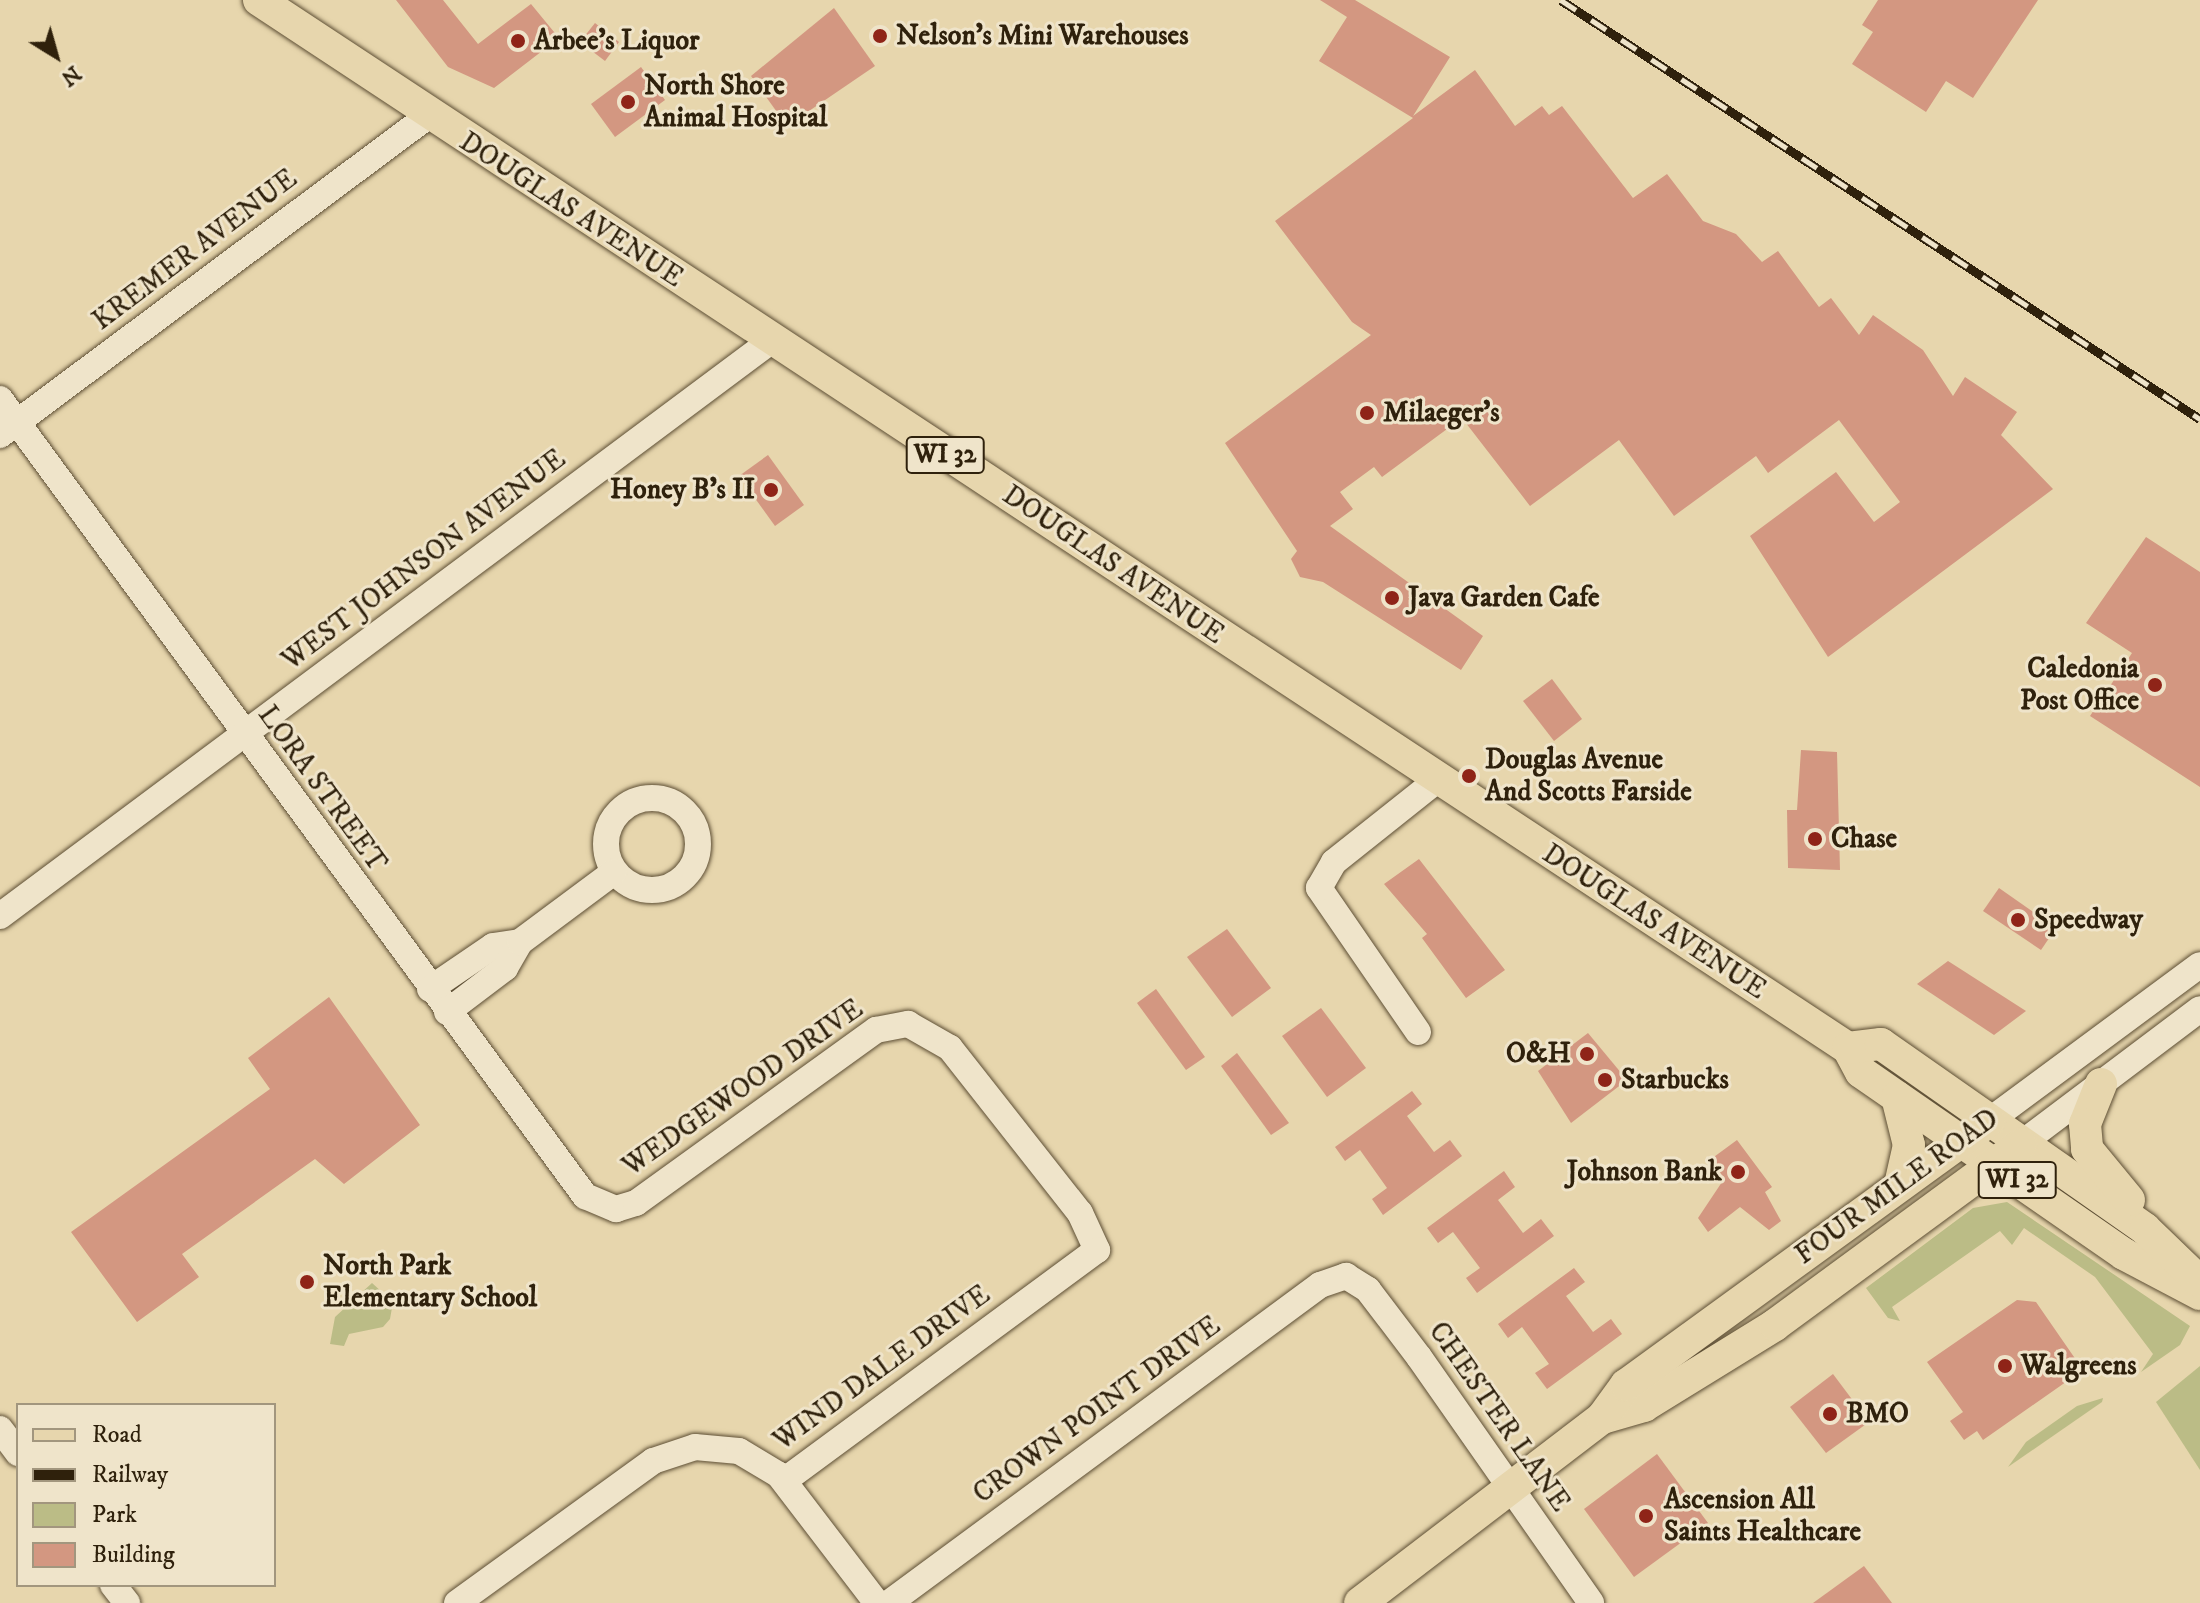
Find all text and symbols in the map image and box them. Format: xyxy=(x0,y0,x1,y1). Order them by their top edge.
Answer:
north arrow xyxy=(16,16,96,96)
place label: Nelson's Mini Warehouses xyxy=(896,19,1189,53)
place label: Arbee's Liquor xyxy=(534,24,699,58)
marker: Nelson's Mini Warehouses xyxy=(871,27,889,45)
marker: Arbee's Liquor xyxy=(509,32,527,50)
text: N xyxy=(55,59,86,92)
place label: North Shore Animal Hospital xyxy=(644,69,828,135)
marker: North Shore Animal Hospital xyxy=(619,93,637,111)
street label: DOUGLAS AVENUE xyxy=(453,125,689,295)
street label: KREMER AVENUE xyxy=(86,162,304,338)
place label: Milaeger's xyxy=(1383,396,1499,430)
marker: Milaeger's xyxy=(1358,404,1376,422)
road number: WI 32 xyxy=(905,433,985,477)
street label: WEST JOHNSON AVENUE xyxy=(276,442,572,678)
place label: Honey B's II xyxy=(610,473,755,507)
street label: DOUGLAS AVENUE xyxy=(996,478,1230,652)
marker: Honey B's II xyxy=(762,481,780,499)
place label: Java Garden Cafe xyxy=(1408,581,1600,615)
marker: Java Garden Cafe xyxy=(1383,589,1401,607)
place label: Caledonia Post Office xyxy=(2020,652,2139,718)
marker: Caledonia Post Office xyxy=(2146,676,2164,694)
street label: LORA STREET xyxy=(250,699,394,879)
place label: Douglas Avenue And Scotts Farside xyxy=(1485,743,1692,809)
marker: Douglas Avenue And Scotts Farside xyxy=(1460,767,1478,785)
place label: Chase xyxy=(1831,822,1897,856)
marker: Chase xyxy=(1806,830,1824,848)
street label: DOUGLAS AVENUE xyxy=(1536,837,1772,1007)
place label: Speedway xyxy=(2034,903,2143,937)
marker: Speedway xyxy=(2009,911,2027,929)
street label: WEDGEWOOD DRIVE xyxy=(616,992,870,1184)
place label: O&H xyxy=(1506,1037,1571,1071)
marker: O&H xyxy=(1578,1045,1596,1063)
place label: Starbucks xyxy=(1621,1063,1729,1097)
marker: Starbucks xyxy=(1596,1071,1614,1089)
street label: FOUR MILE ROAD xyxy=(1789,1102,2005,1272)
place label: Johnson Bank xyxy=(1567,1155,1722,1189)
road number: WI 32 xyxy=(1977,1158,2057,1202)
marker: Johnson Bank xyxy=(1729,1163,1747,1181)
place label: North Park Elementary School xyxy=(323,1249,537,1315)
marker: North Park Elementary School xyxy=(298,1273,316,1291)
street label: WIND DALE DRIVE xyxy=(767,1278,997,1458)
street label: CROWN POINT DRIVE xyxy=(967,1309,1227,1511)
street label: CHESTER LANE xyxy=(1421,1316,1577,1518)
place label: Walgreens xyxy=(2021,1349,2136,1383)
marker: Walgreens xyxy=(1996,1357,2014,1375)
place label: BMO xyxy=(1846,1397,1909,1431)
legend xyxy=(16,1403,276,1587)
marker: BMO xyxy=(1821,1405,1839,1423)
text: Road xyxy=(92,1420,142,1450)
text: Railway xyxy=(92,1460,168,1490)
place label: Ascension All Saints Healthcare xyxy=(1664,1483,1861,1549)
text: Park xyxy=(92,1500,137,1530)
marker: Ascension All Saints Healthcare xyxy=(1635,1505,1657,1527)
text: Building xyxy=(92,1540,175,1570)

